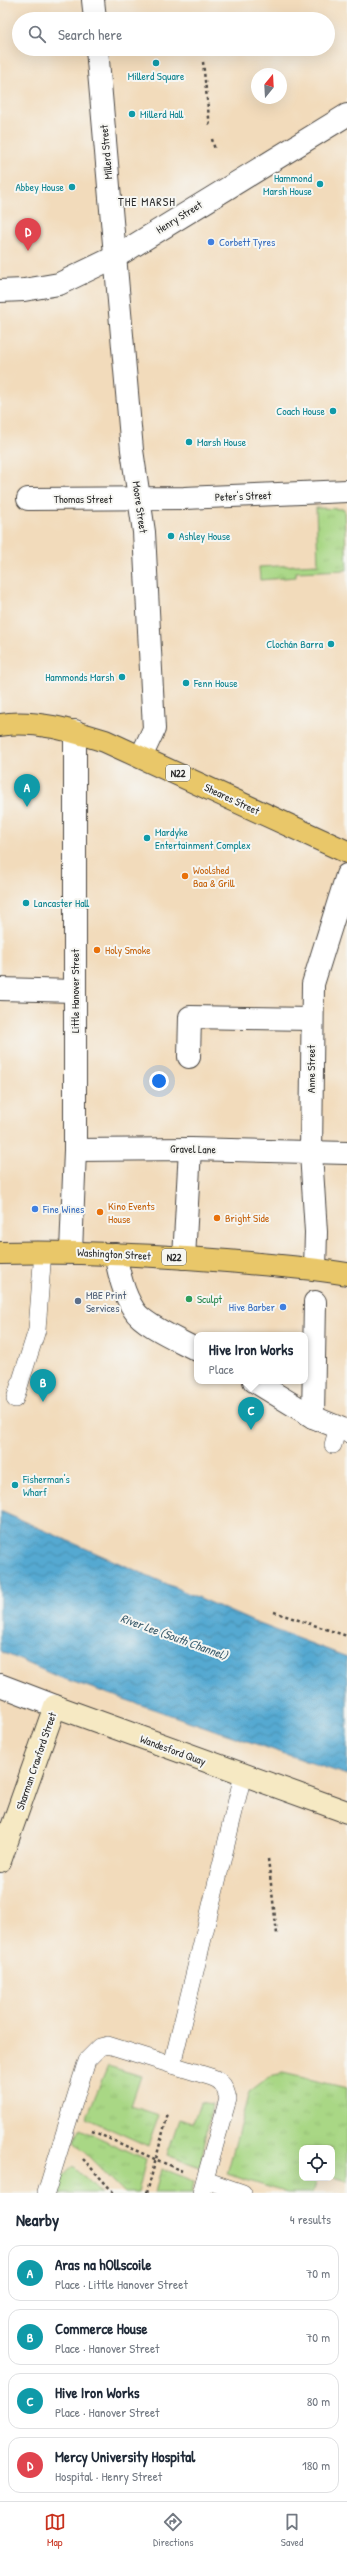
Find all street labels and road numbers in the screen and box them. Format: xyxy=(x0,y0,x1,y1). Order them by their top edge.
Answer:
street label: Millerd Street xyxy=(97,124,115,180)
street label: Henry Street xyxy=(153,197,205,237)
street label: Moore Street xyxy=(129,480,151,534)
street label: Peter's Street xyxy=(215,488,272,504)
street label: Thomas Street xyxy=(54,492,112,506)
road number: N22 xyxy=(166,765,190,781)
street label: Sheares Street xyxy=(202,780,262,818)
street label: Little Hanover Street xyxy=(68,949,82,1033)
street label: Anne Street xyxy=(304,1045,318,1093)
street label: Gravel Lane xyxy=(170,1142,217,1156)
street label: Washington Street xyxy=(77,1245,151,1263)
road number: N22 xyxy=(162,1249,186,1265)
street label: Sharman Crawford Street xyxy=(13,1710,59,1812)
street label: Wandesford Quay xyxy=(138,1732,208,1768)

